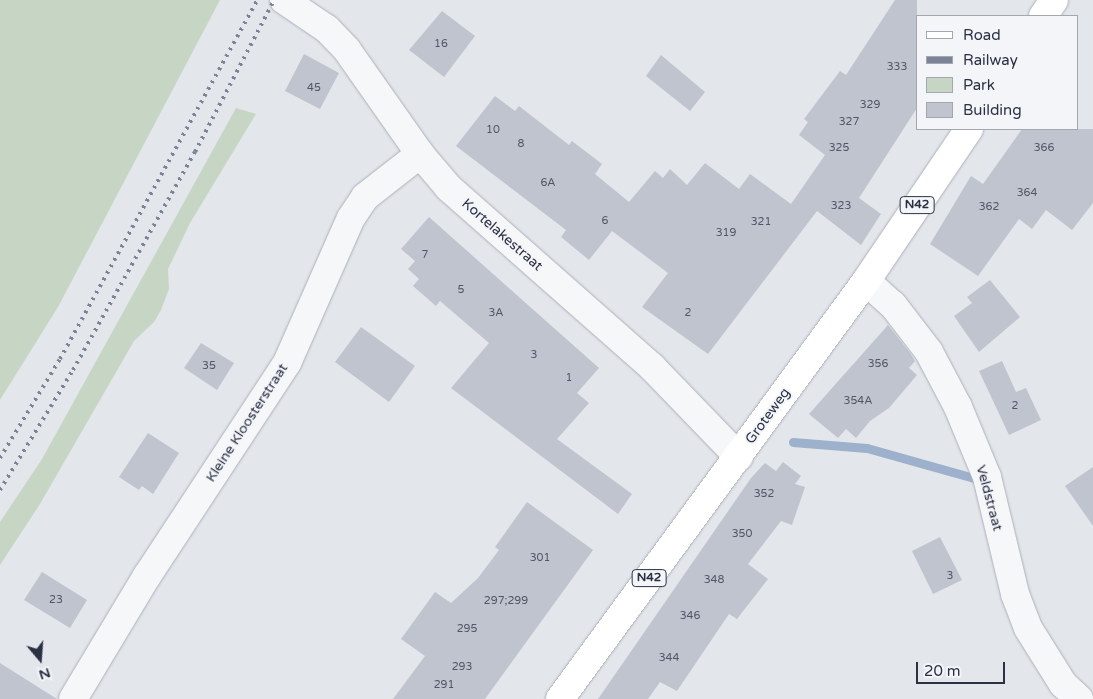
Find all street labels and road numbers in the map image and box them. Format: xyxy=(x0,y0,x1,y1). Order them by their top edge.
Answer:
street label: Kortelakestraat xyxy=(458,195,546,275)
road number: N42 xyxy=(900,196,934,214)
street label: Kleine Kloosterstraat xyxy=(202,361,292,485)
street label: Groteweg xyxy=(742,385,794,447)
street label: Veldstraat xyxy=(972,463,1006,533)
road number: N42 xyxy=(632,568,666,588)

